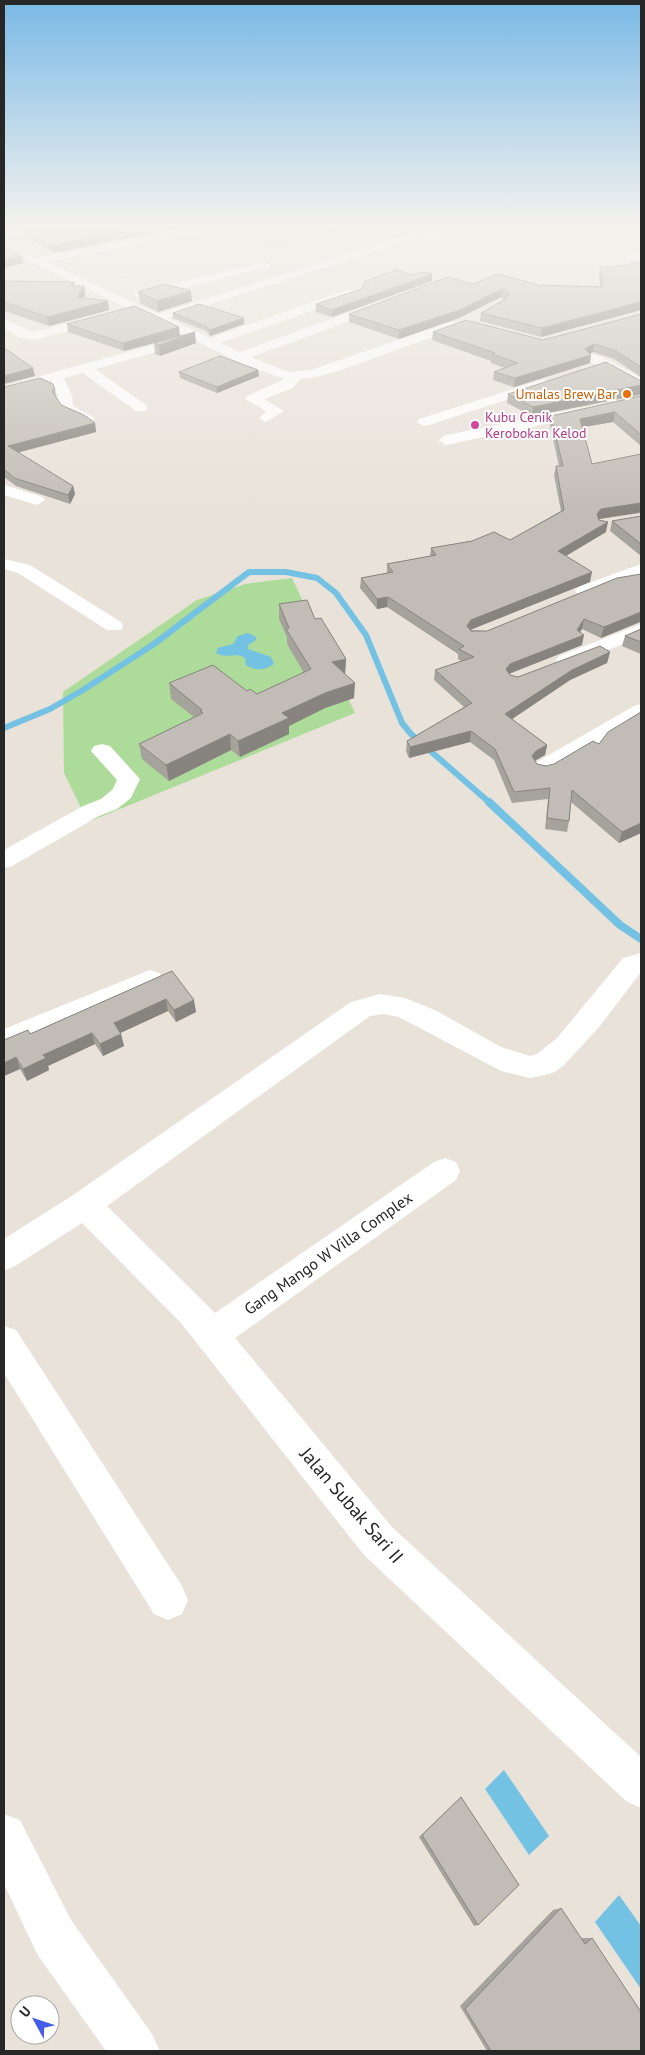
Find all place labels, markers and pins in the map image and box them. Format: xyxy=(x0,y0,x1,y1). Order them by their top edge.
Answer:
place label: Umalas Brew Bar xyxy=(515,385,617,403)
marker: Umalas Brew Bar xyxy=(621,388,633,400)
place label: Kubu Cenik Kerobokan Kelod xyxy=(485,408,586,442)
marker: Kubu Cenik Kerobokan Kelod xyxy=(469,419,481,431)

